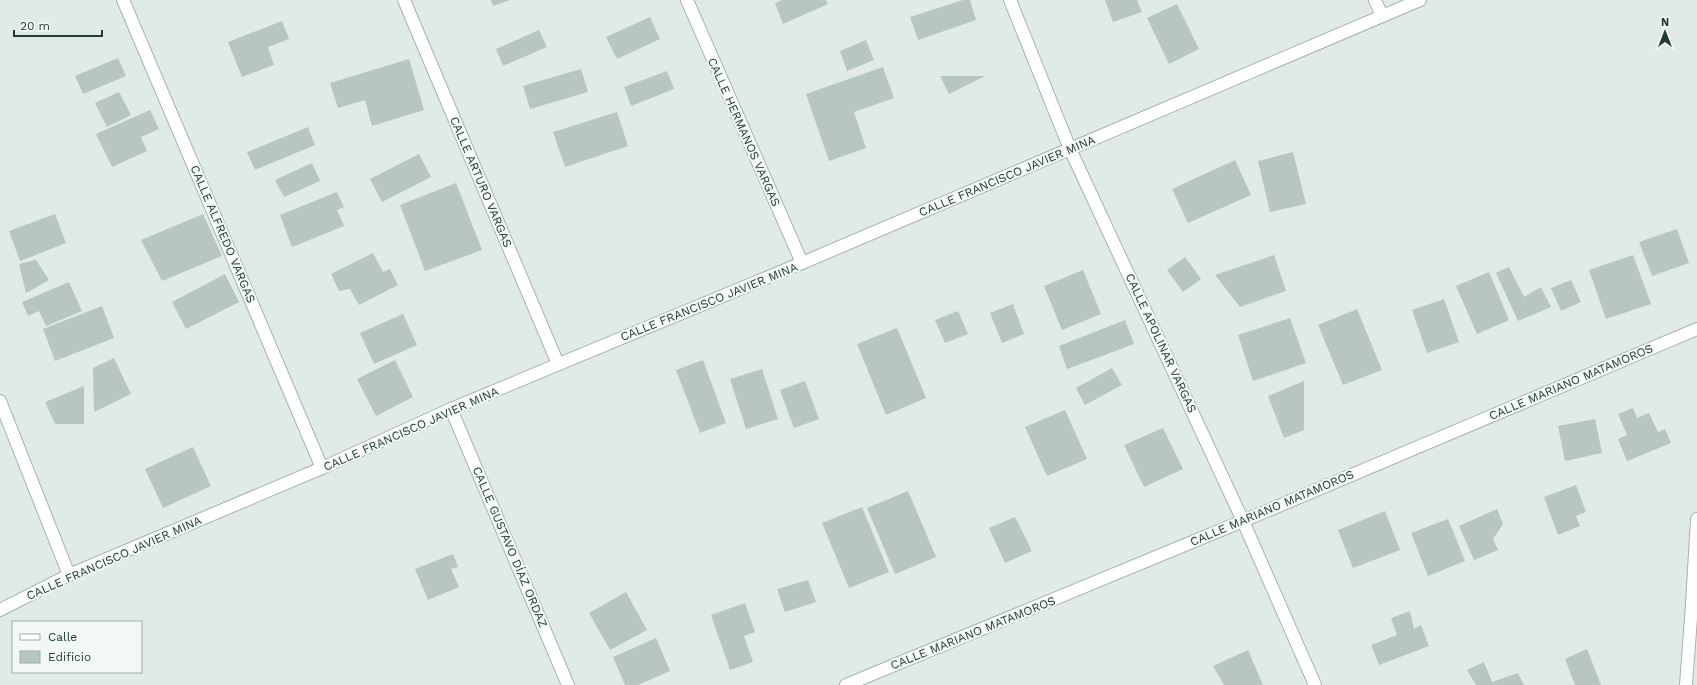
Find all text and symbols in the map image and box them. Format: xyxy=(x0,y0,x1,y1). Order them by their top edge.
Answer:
scale bar xyxy=(14,12,102,38)
north arrow xyxy=(1645,12,1685,52)
text: N xyxy=(1661,16,1669,29)
text: 20 m xyxy=(20,19,50,33)
street label: CALLE HERMANOS VARGAS xyxy=(705,56,783,208)
street label: CALLE ARTURO VARGAS xyxy=(447,114,515,250)
street label: CALLE FRANCISCO JAVIER MINA xyxy=(917,132,1097,220)
street label: CALLE ALFREDO VARGAS xyxy=(188,163,258,305)
street label: CALLE FRANCISCO JAVIER MINA xyxy=(618,260,800,344)
street label: CALLE APOLINAR VARGAS xyxy=(1122,271,1200,415)
street label: CALLE MARIANO MATAMOROS xyxy=(1487,341,1655,423)
street label: CALLE FRANCISCO JAVIER MINA xyxy=(321,384,501,474)
street label: CALLE GUSTAVO DÍAZ ORDAZ xyxy=(470,464,550,630)
street label: CALLE MARIANO MATAMOROS xyxy=(1188,467,1356,549)
street label: CALLE FRANCISCO JAVIER MINA xyxy=(24,513,204,603)
street label: CALLE MARIANO MATAMOROS xyxy=(888,593,1058,673)
legend xyxy=(12,621,142,673)
text: Calle xyxy=(48,630,77,644)
text: Edificio xyxy=(48,650,91,664)

